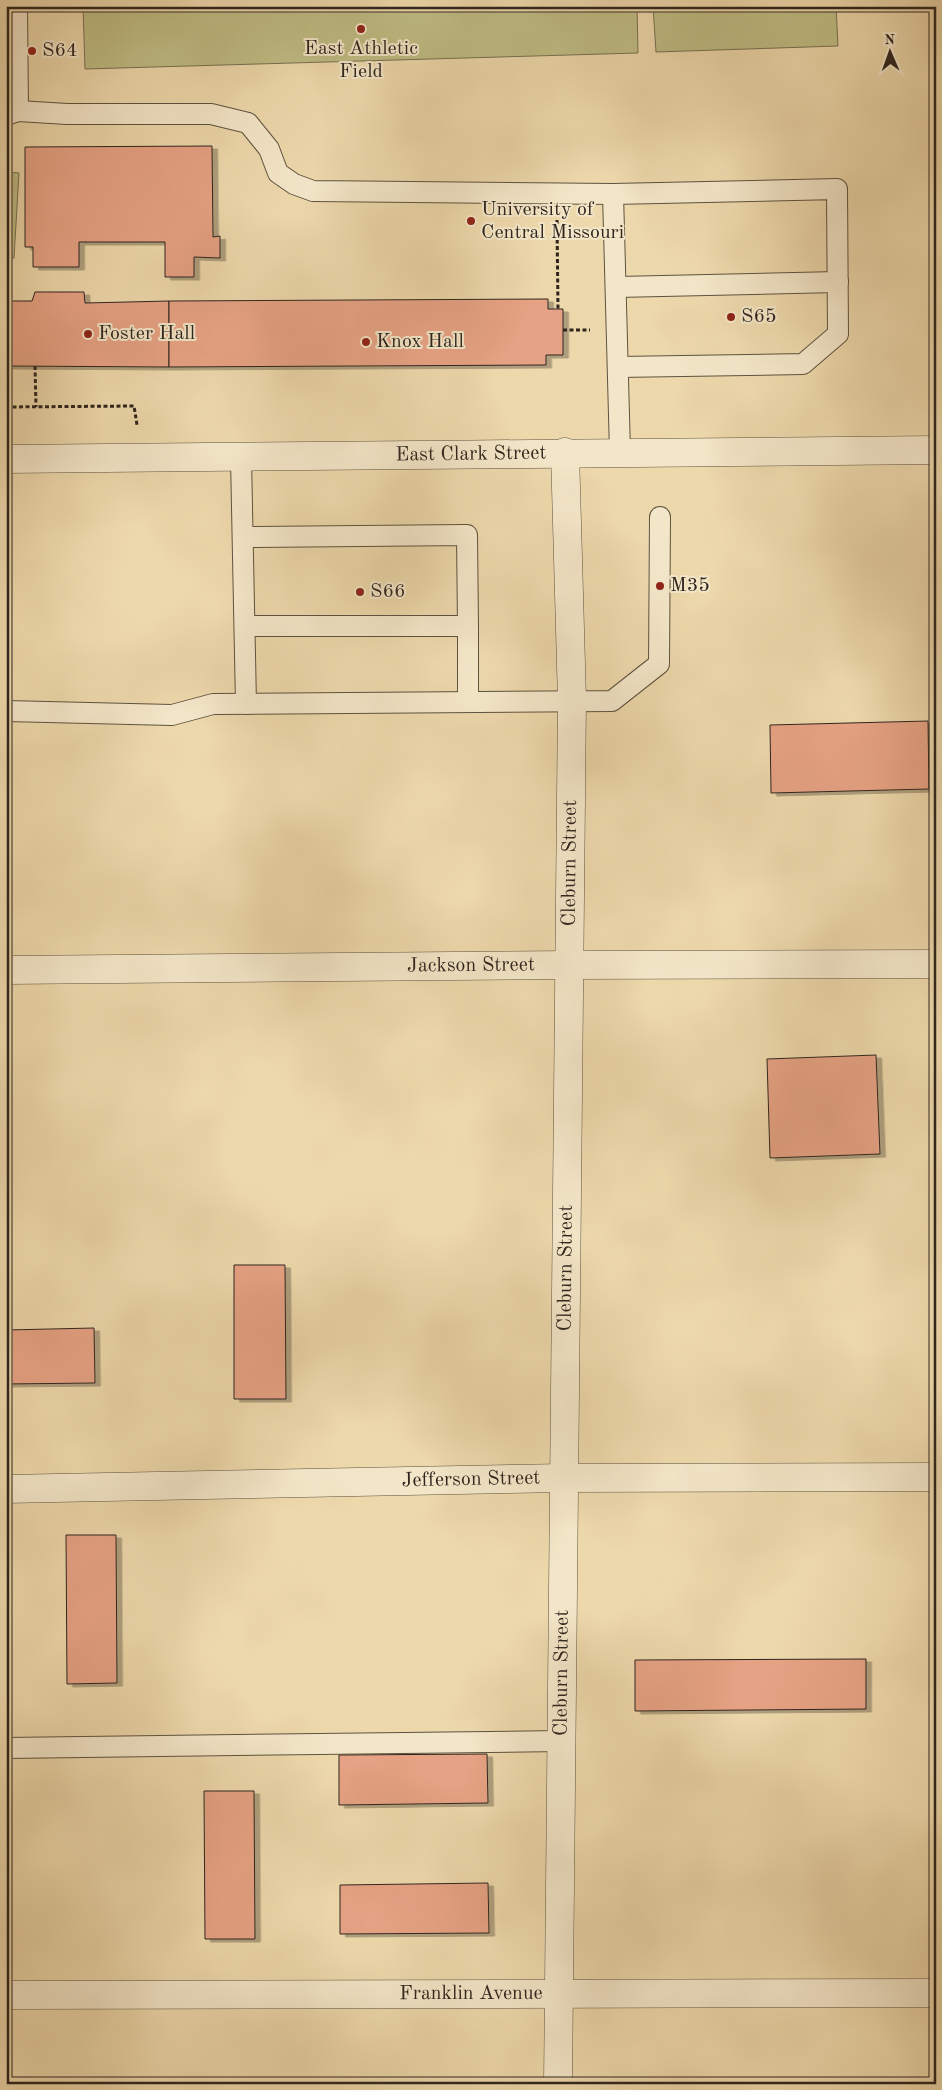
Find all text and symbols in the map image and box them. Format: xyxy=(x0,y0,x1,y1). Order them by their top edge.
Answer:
marker: East Athletic Field xyxy=(355,23,367,35)
north arrow xyxy=(864,28,914,78)
text: N xyxy=(884,33,895,47)
place label: East Athletic Field xyxy=(304,39,418,82)
place label: S64 xyxy=(42,41,78,61)
marker: S64 xyxy=(26,45,38,57)
place label: University of Central Missouri xyxy=(481,200,624,243)
marker: University of Central Missouri xyxy=(465,215,477,227)
place label: S65 xyxy=(741,307,777,327)
marker: S65 xyxy=(725,311,737,323)
place label: Foster Hall xyxy=(98,324,195,344)
marker: Foster Hall xyxy=(82,328,94,340)
place label: Knox Hall xyxy=(376,332,464,352)
marker: Knox Hall xyxy=(360,336,372,348)
street label: East Clark Street xyxy=(395,444,547,465)
place label: M35 xyxy=(670,576,710,596)
marker: M35 xyxy=(654,580,666,592)
place label: S66 xyxy=(370,582,406,602)
marker: S66 xyxy=(354,586,366,598)
street label: Cleburn Street xyxy=(560,800,581,926)
street label: Jackson Street xyxy=(407,955,535,976)
street label: Cleburn Street xyxy=(556,1205,577,1331)
street label: Jefferson Street xyxy=(401,1468,540,1491)
street label: Cleburn Street xyxy=(552,1610,573,1736)
street label: Franklin Avenue xyxy=(399,1984,543,2004)

